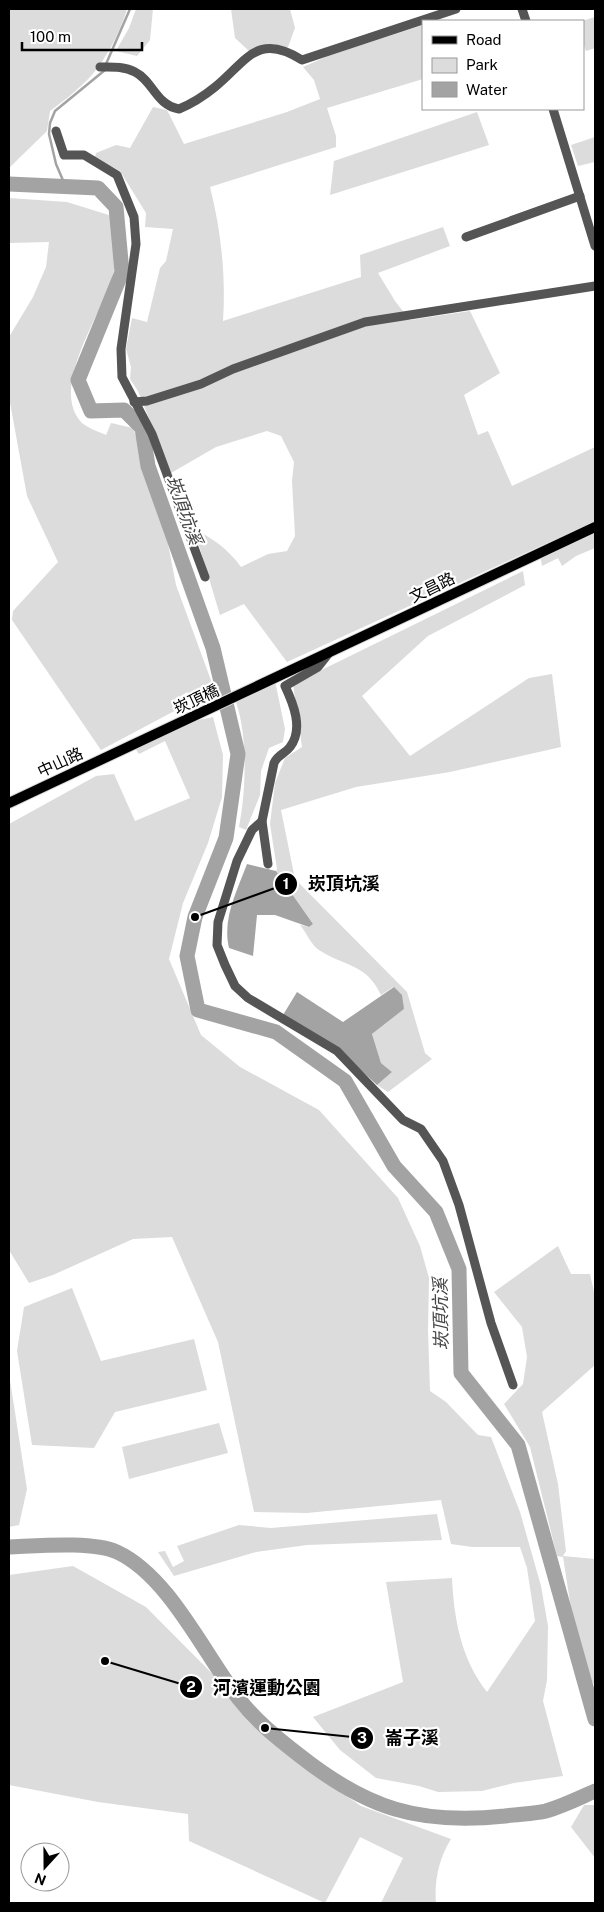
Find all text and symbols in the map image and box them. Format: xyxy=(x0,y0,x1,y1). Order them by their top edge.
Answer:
scale bar xyxy=(22,20,142,52)
legend xyxy=(422,20,584,110)
text: 100 m xyxy=(30,28,71,45)
text: Road xyxy=(466,31,502,48)
text: Park xyxy=(466,56,498,73)
text: Water xyxy=(466,81,508,98)
water label: 崁頂坑溪 xyxy=(162,472,208,550)
street label: 文昌路 xyxy=(406,568,458,607)
street label: 崁頂橋 xyxy=(170,681,222,718)
street label: 中山路 xyxy=(34,744,86,781)
callout: 崁頂坑溪 xyxy=(273,867,390,900)
text: 崁頂坑溪 xyxy=(308,873,380,894)
text: 1 xyxy=(283,875,289,892)
water label: 崁頂坑溪 xyxy=(429,1275,452,1350)
callout: 河濱運動公園 xyxy=(178,1671,331,1704)
text: 河濱運動公園 xyxy=(213,1677,321,1698)
text: 2 xyxy=(186,1678,196,1695)
callout: 崙子溪 xyxy=(350,1721,449,1754)
text: 崙子溪 xyxy=(385,1727,439,1748)
text: 3 xyxy=(357,1729,367,1746)
north arrow xyxy=(20,1842,70,1892)
text: N xyxy=(32,1870,48,1889)

